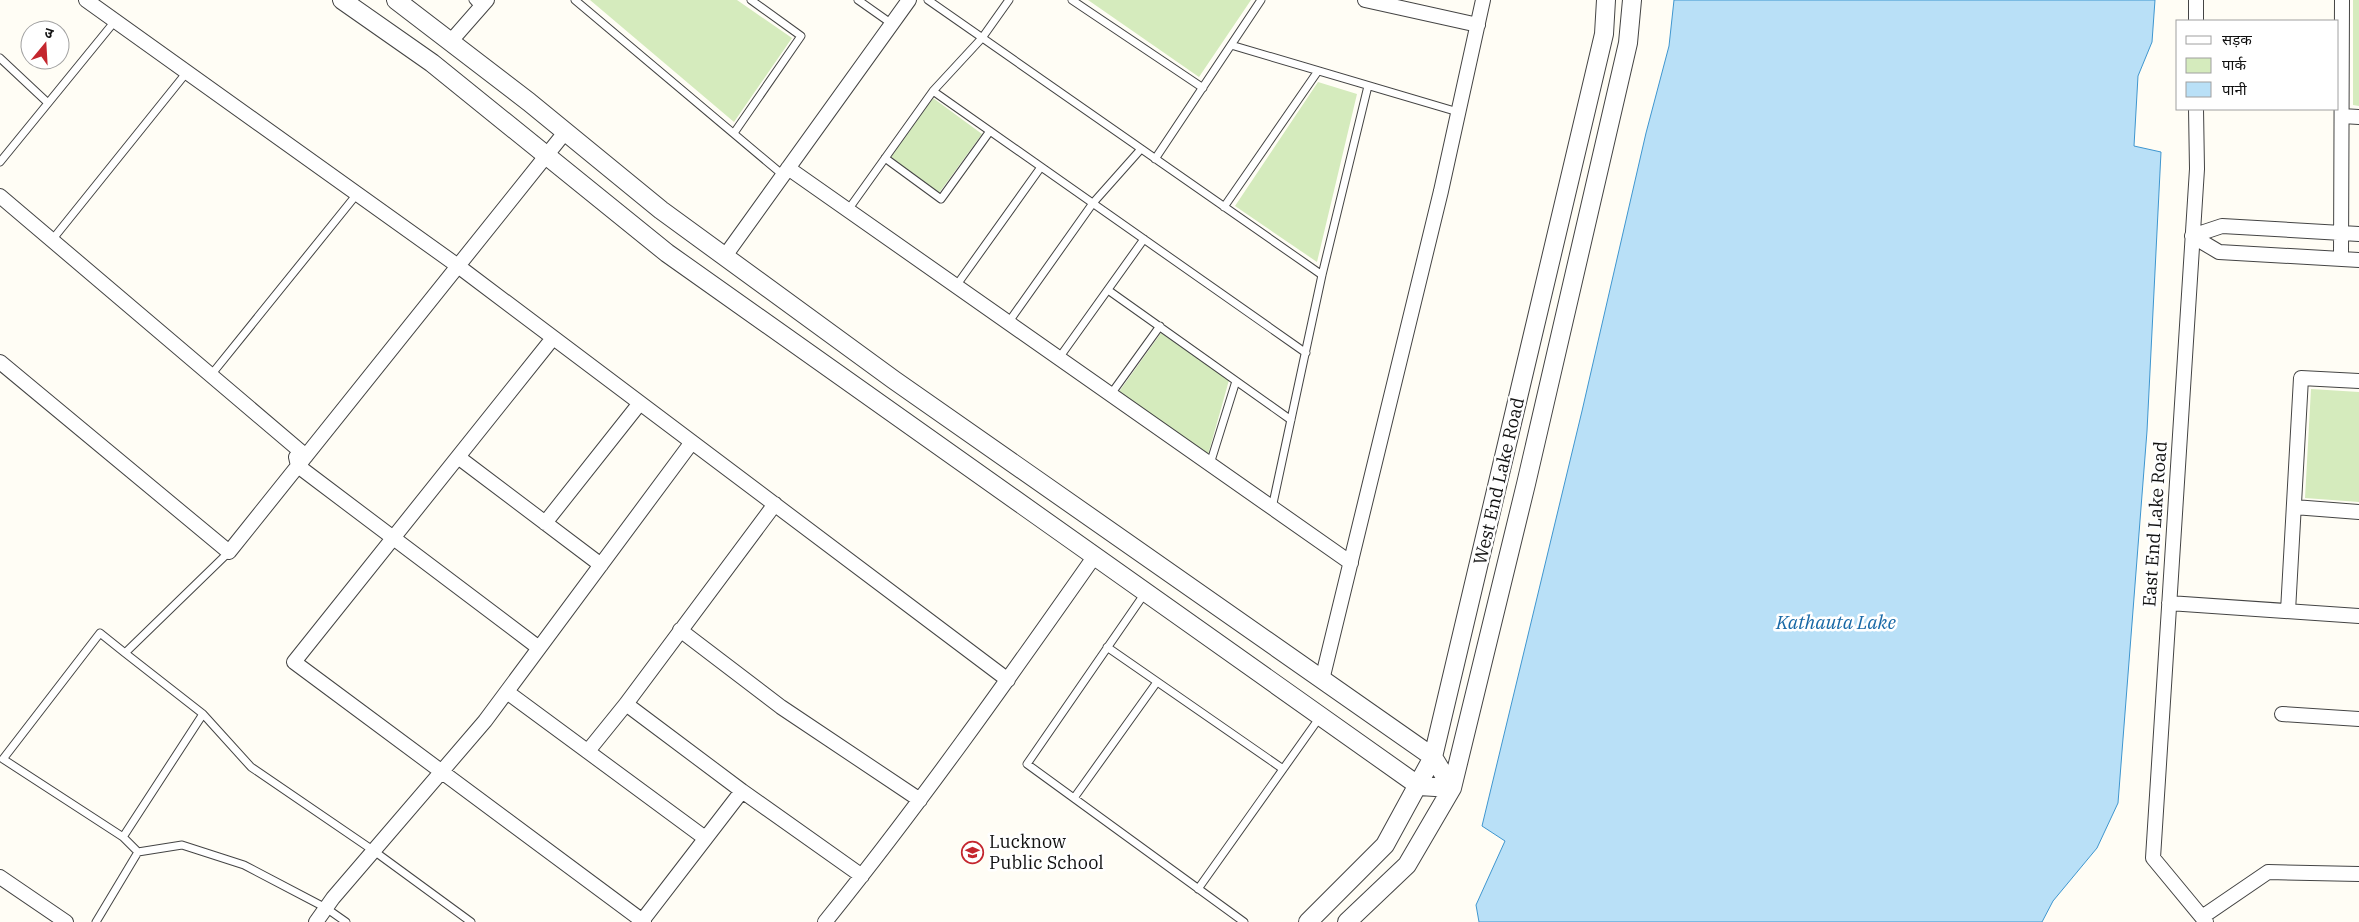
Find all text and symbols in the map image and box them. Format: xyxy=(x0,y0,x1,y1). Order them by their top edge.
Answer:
north arrow xyxy=(20,20,70,70)
legend xyxy=(2176,20,2339,110)
text: उ xyxy=(42,23,56,43)
text: सड़क xyxy=(2222,30,2252,49)
text: पार्क xyxy=(2222,55,2246,74)
text: पानी xyxy=(2222,80,2248,99)
street label: West End Lake Road xyxy=(1468,395,1529,567)
street label: East End Lake Road xyxy=(2137,440,2172,608)
water label: Kathauta Lake xyxy=(1775,610,1897,634)
place label: Lucknow Public School xyxy=(989,830,1104,874)
school or university icon: Lucknow Public School xyxy=(961,840,985,864)

